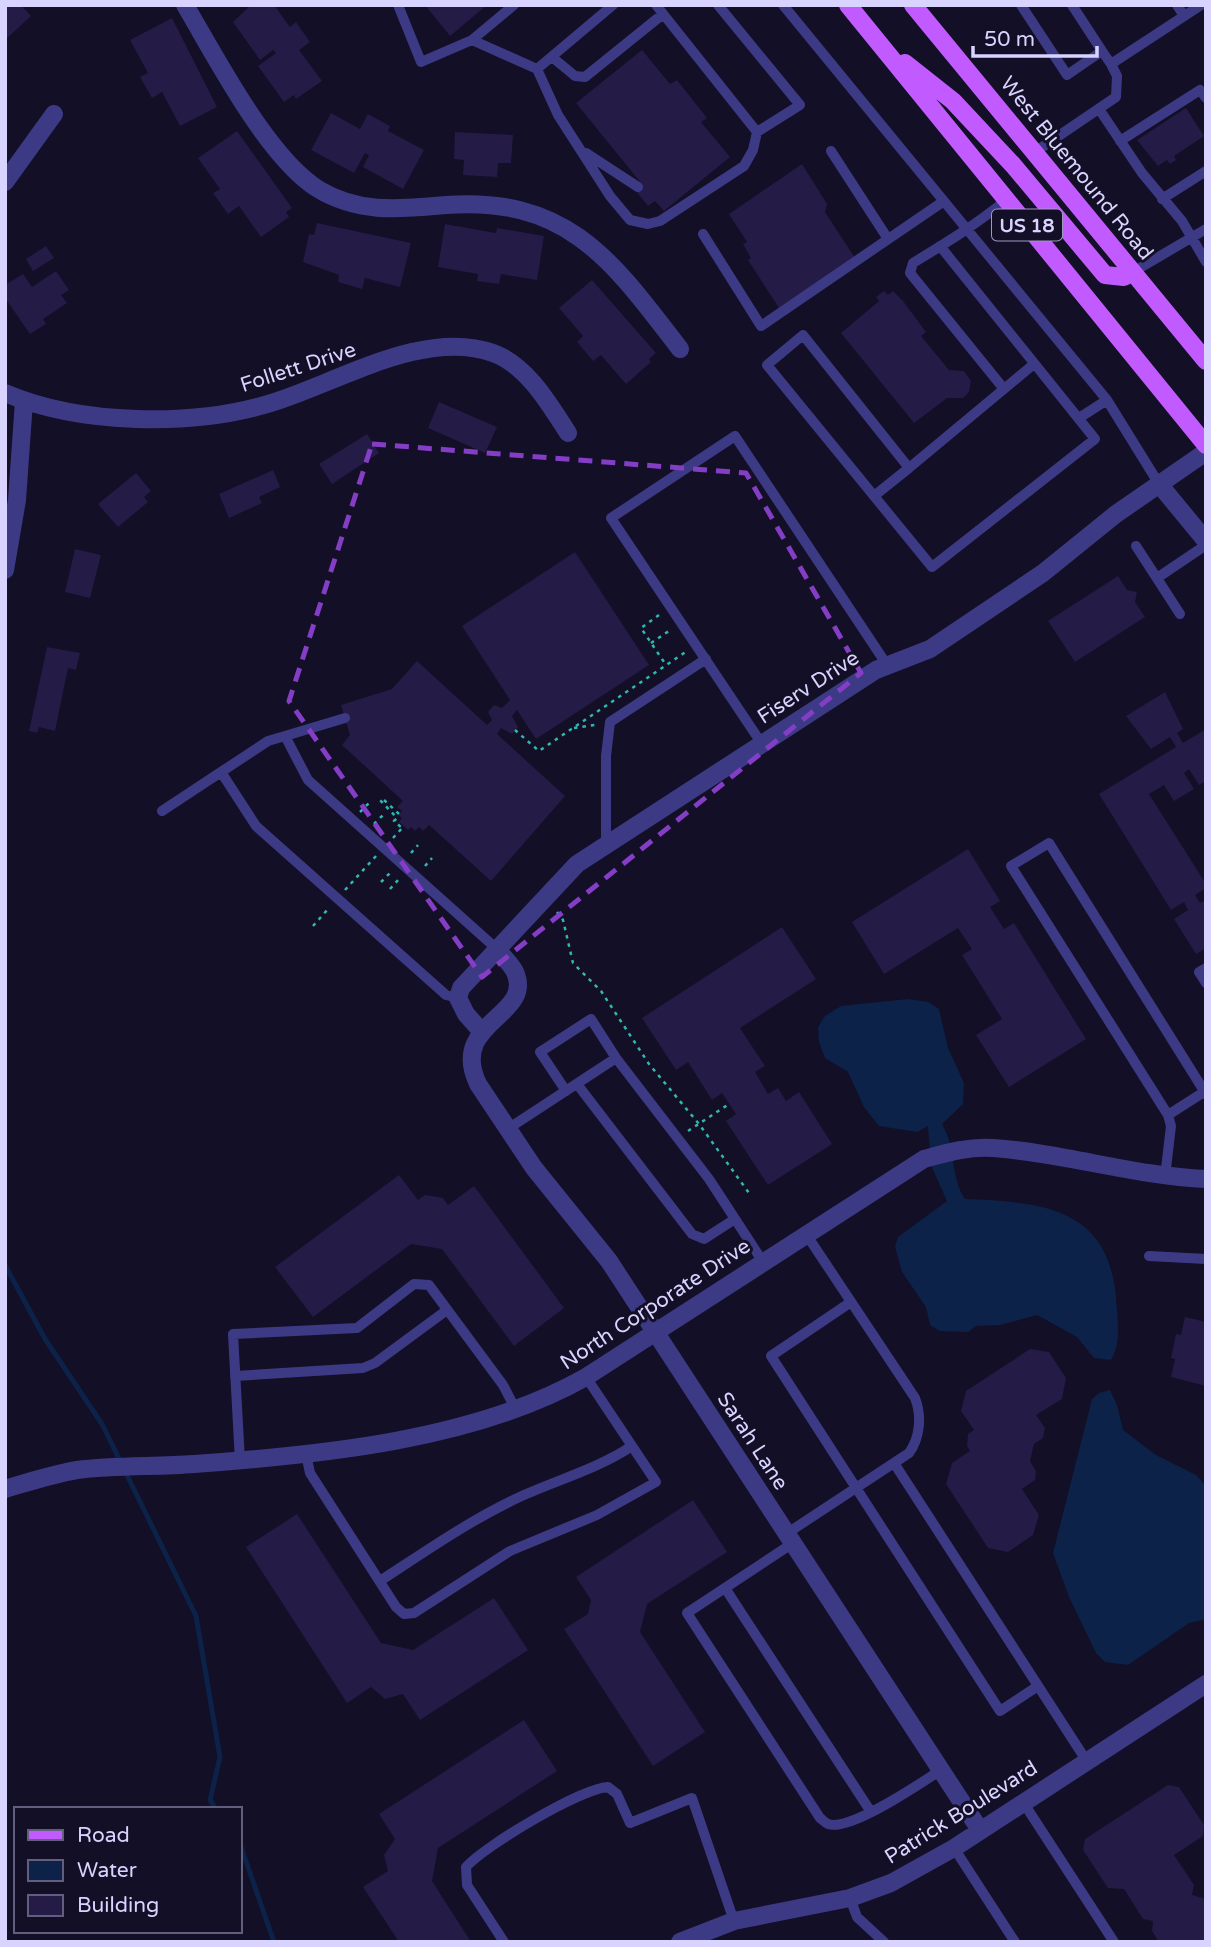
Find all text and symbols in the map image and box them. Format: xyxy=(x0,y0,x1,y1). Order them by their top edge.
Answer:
scale bar xyxy=(973,14,1097,58)
text: 50 m xyxy=(984,27,1035,52)
street label: West Bluemound Road xyxy=(995,71,1158,265)
road number: US 18 xyxy=(992,210,1062,241)
street label: Follett Drive xyxy=(237,337,359,398)
street label: Fiserv Drive xyxy=(753,645,864,730)
street label: North Corporate Drive xyxy=(556,1234,755,1375)
street label: Sarah Lane xyxy=(712,1388,793,1495)
street label: Patrick Boulevard xyxy=(880,1755,1042,1869)
legend xyxy=(14,1807,242,1933)
text: Road xyxy=(77,1823,130,1848)
text: Water xyxy=(77,1858,137,1883)
text: Building xyxy=(77,1893,159,1918)

